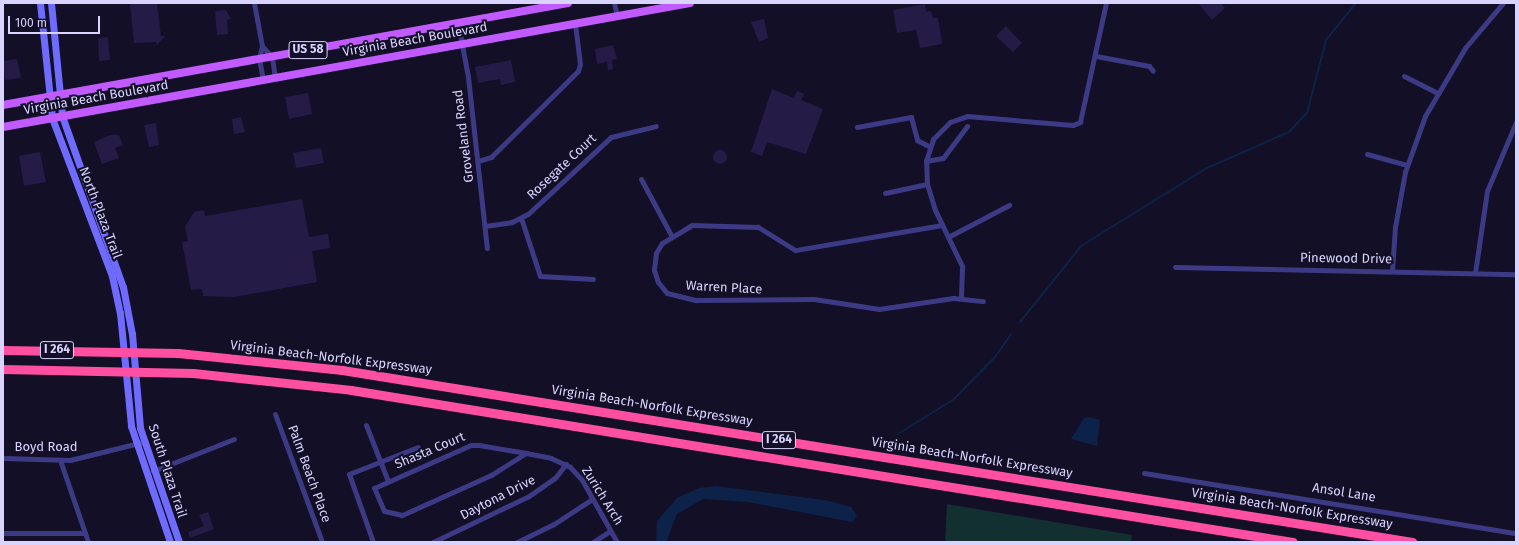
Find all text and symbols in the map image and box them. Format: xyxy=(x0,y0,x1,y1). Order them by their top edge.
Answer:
scale bar xyxy=(10,8,102,34)
text: 100 m xyxy=(15,16,47,30)
street label: Virginia Beach Boulevard xyxy=(341,20,489,60)
road number: US 58 xyxy=(288,40,328,60)
street label: Virginia Beach Boulevard xyxy=(22,78,170,118)
street label: Groveland Road xyxy=(451,89,477,183)
street label: Rosegate Court xyxy=(524,131,600,203)
street label: North Plaza Trail xyxy=(75,165,125,261)
street label: Pinewood Drive xyxy=(1300,250,1392,268)
street label: Warren Place xyxy=(685,278,763,298)
street label: Virginia Beach-Norfolk Expressway xyxy=(229,338,433,378)
road number: I 264 xyxy=(39,340,75,360)
street label: Virginia Beach-Norfolk Expressway xyxy=(550,382,754,430)
street label: South Plaza Trail xyxy=(144,422,190,520)
street label: Palm Beach Place xyxy=(284,423,334,525)
street label: Shasta Court xyxy=(393,429,467,473)
road number: I 264 xyxy=(761,430,797,450)
street label: Virginia Beach-Norfolk Expressway xyxy=(870,434,1074,482)
street label: Boyd Road xyxy=(15,439,77,455)
street label: Zurich Arch xyxy=(578,464,626,528)
street label: Daytona Drive xyxy=(458,472,538,524)
street label: Ansol Lane xyxy=(1311,480,1377,506)
street label: Virginia Beach-Norfolk Expressway xyxy=(1190,485,1394,533)

